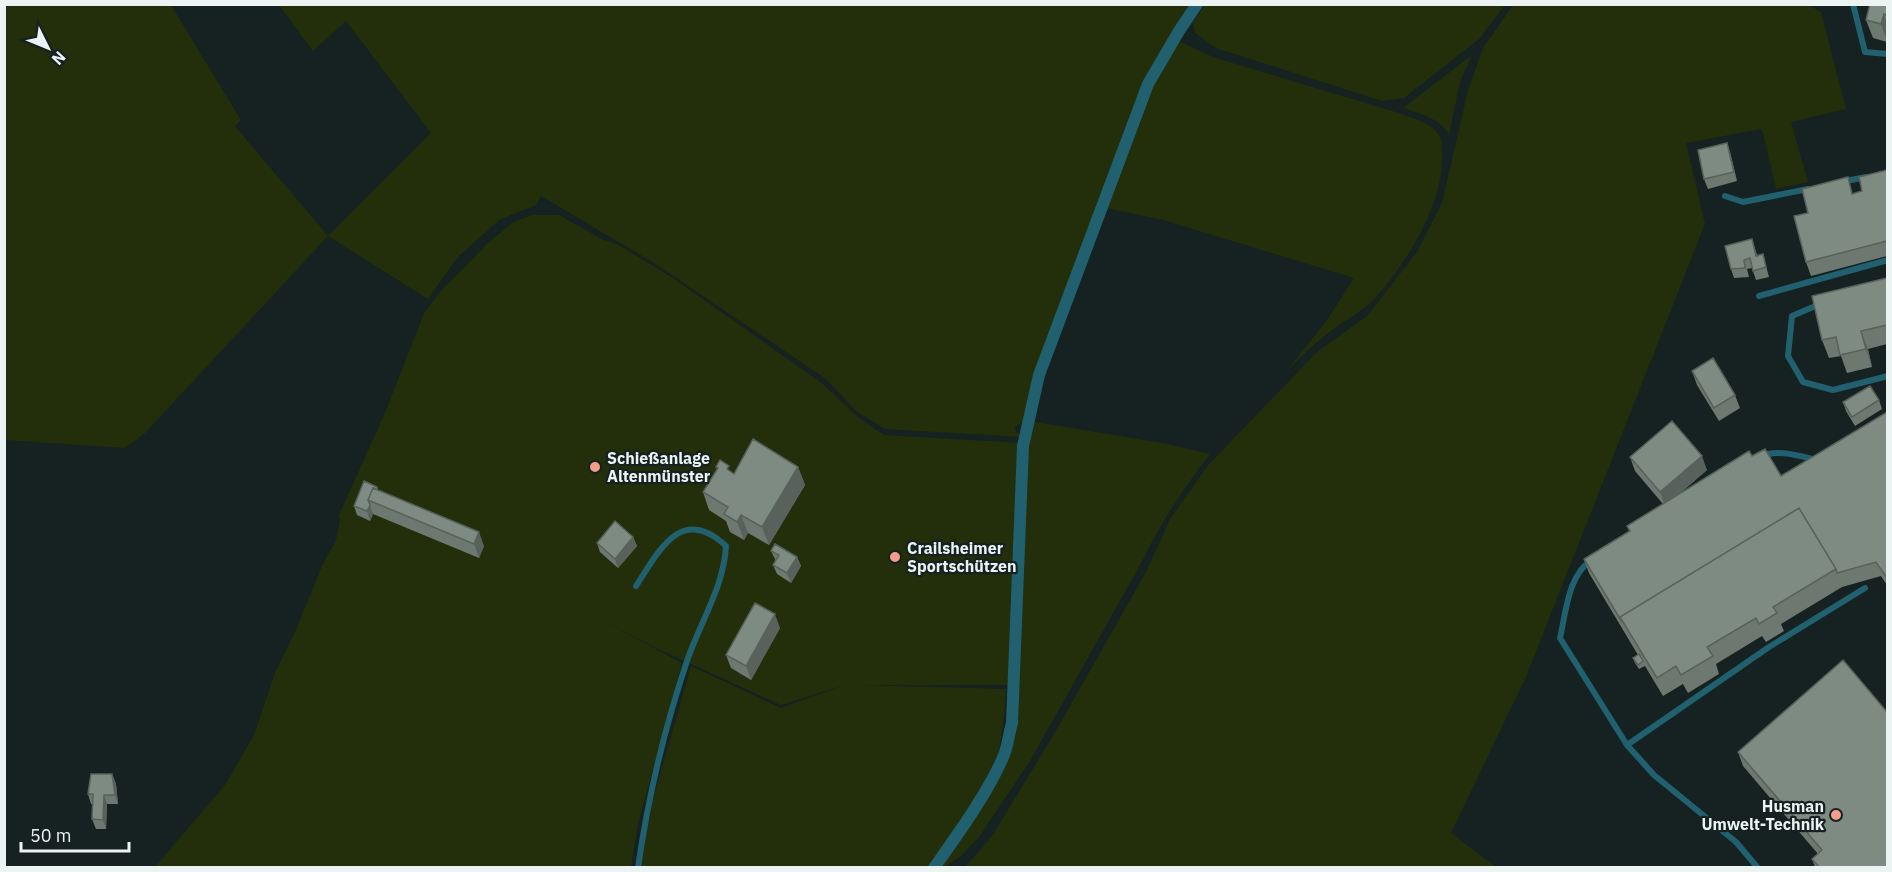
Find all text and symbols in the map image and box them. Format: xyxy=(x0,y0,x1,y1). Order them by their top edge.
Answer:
north arrow xyxy=(18,18,78,78)
text: N xyxy=(48,47,70,69)
place label: Schießanlage Altenmünster xyxy=(607,448,711,486)
marker: Schießanlage Altenmünster xyxy=(588,460,602,474)
place label: Crailsheimer Sportschützen xyxy=(907,538,1017,576)
marker: Crailsheimer Sportschützen xyxy=(888,550,902,564)
place label: Husman Umwelt-Technik xyxy=(1701,796,1825,834)
marker: Husman Umwelt-Technik xyxy=(1829,808,1843,822)
scale bar xyxy=(21,815,129,853)
text: 50 m xyxy=(30,824,72,847)

